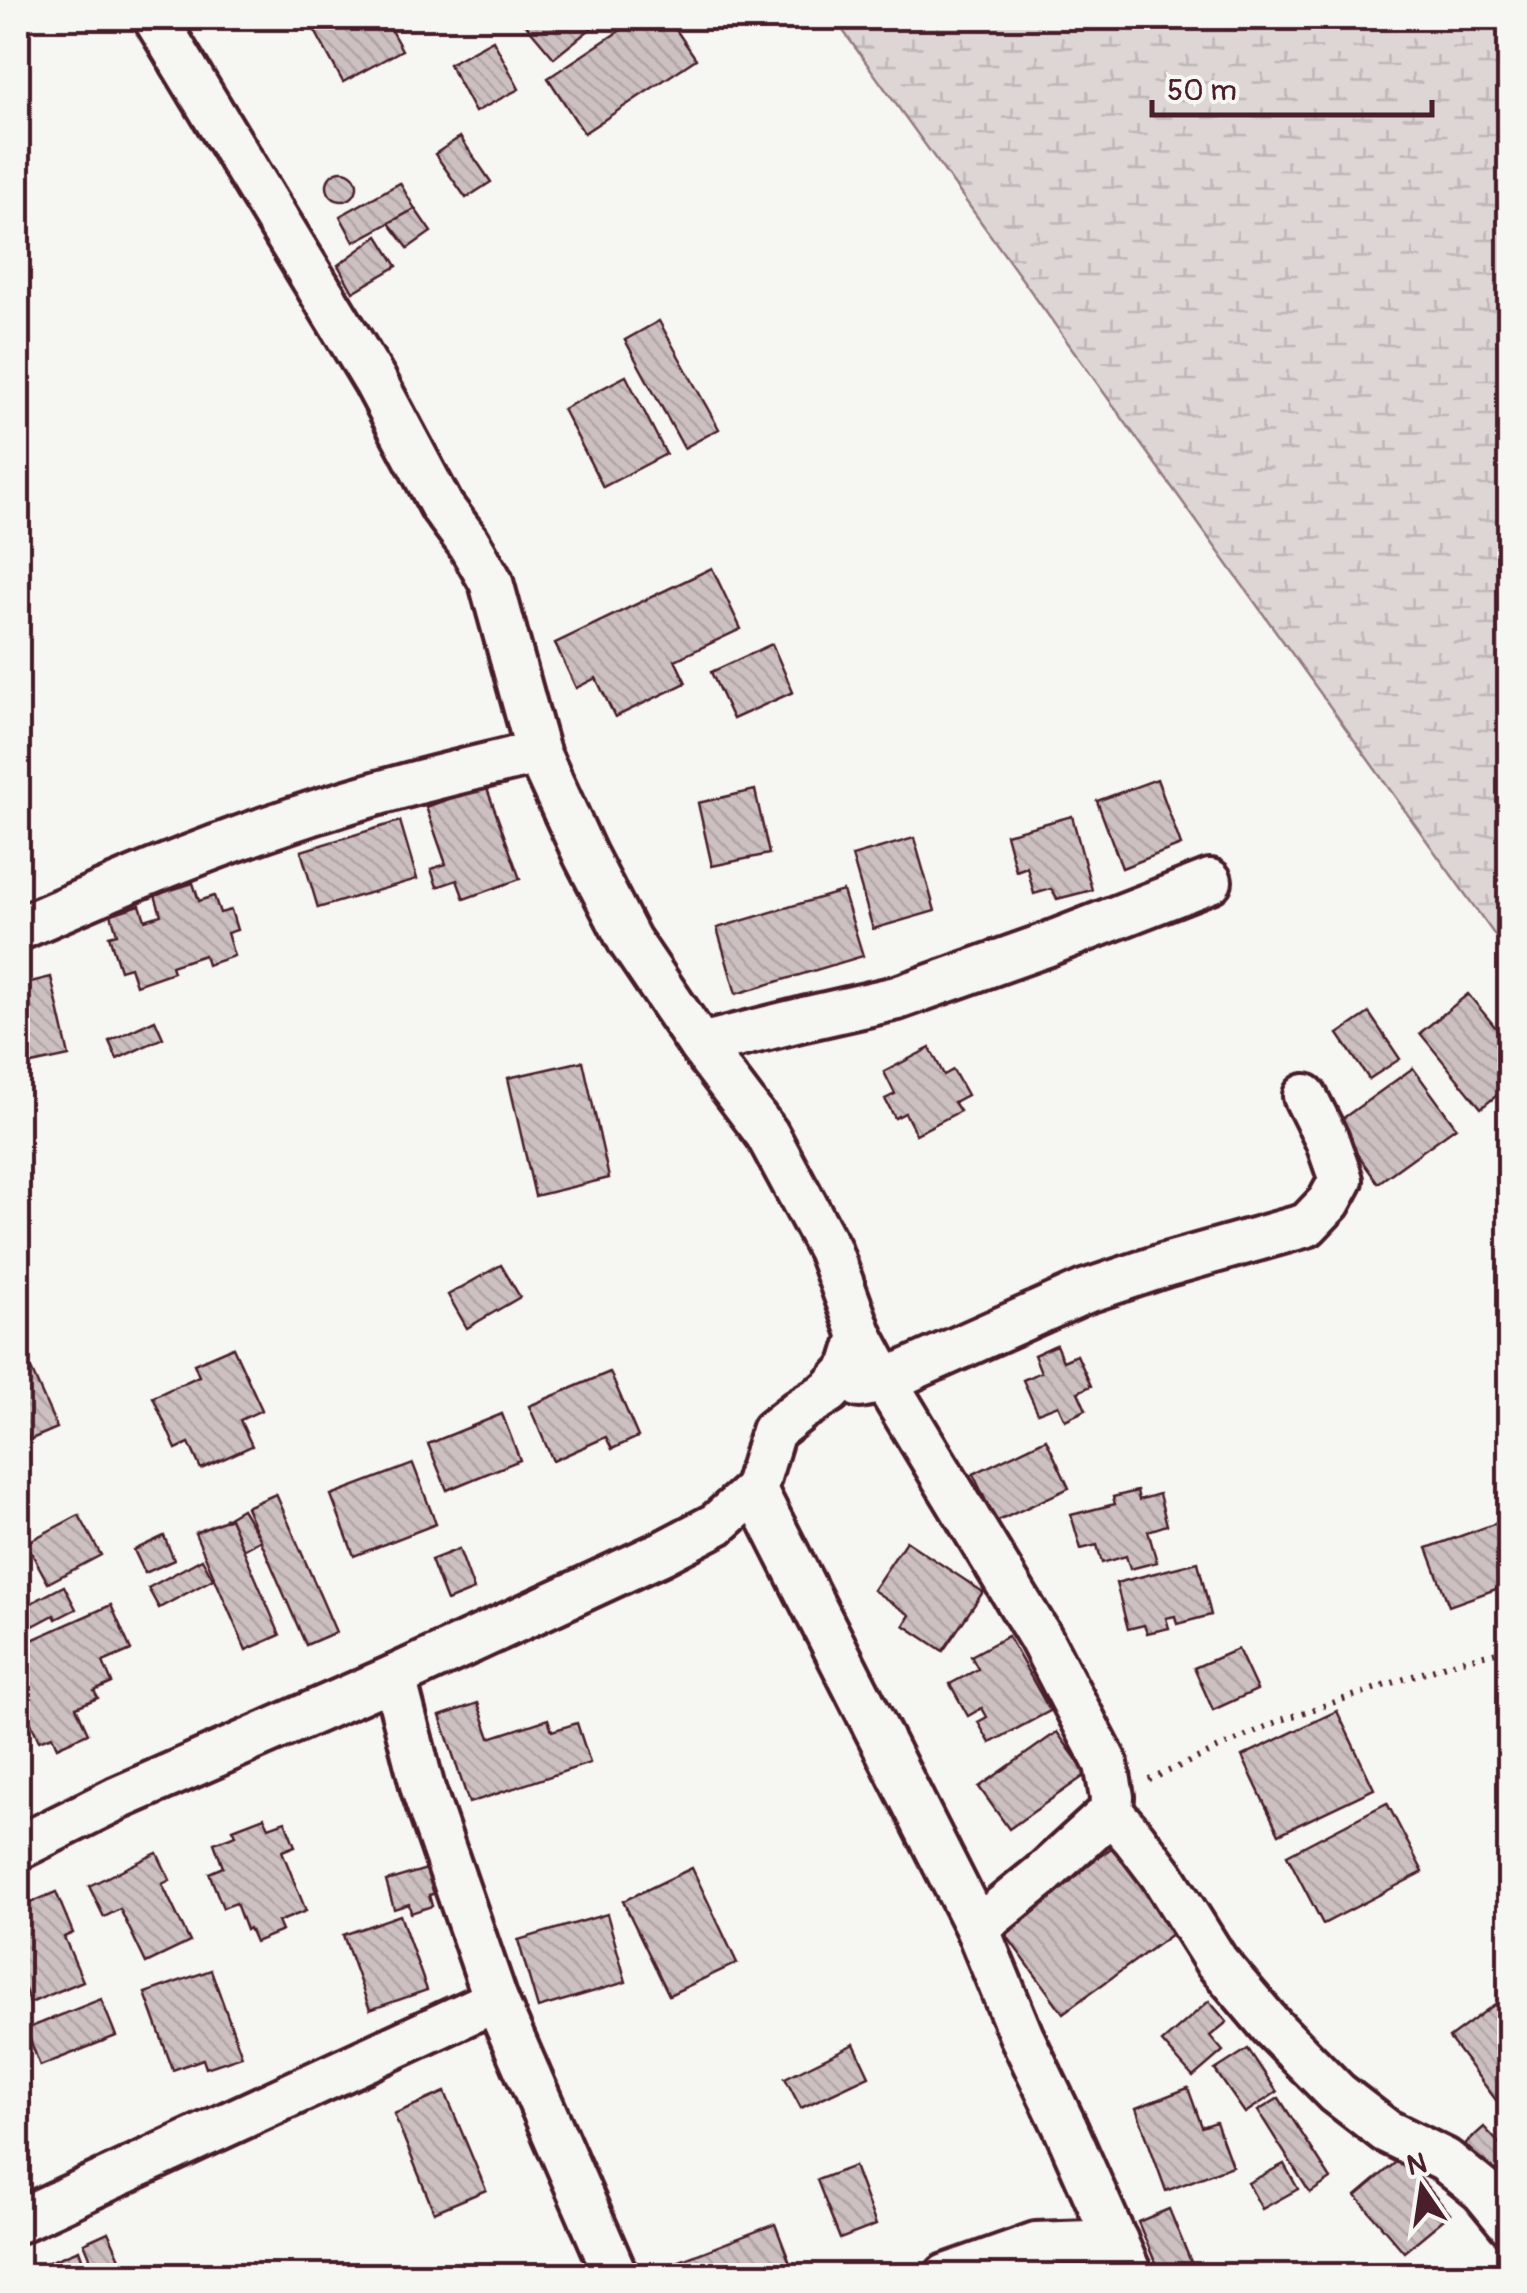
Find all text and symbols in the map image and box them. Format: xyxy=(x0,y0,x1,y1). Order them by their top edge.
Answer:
scale bar xyxy=(1152,55,1432,117)
text: 50 m xyxy=(1167,72,1237,109)
north arrow xyxy=(1372,2138,1472,2238)
text: N xyxy=(1404,2146,1430,2184)

